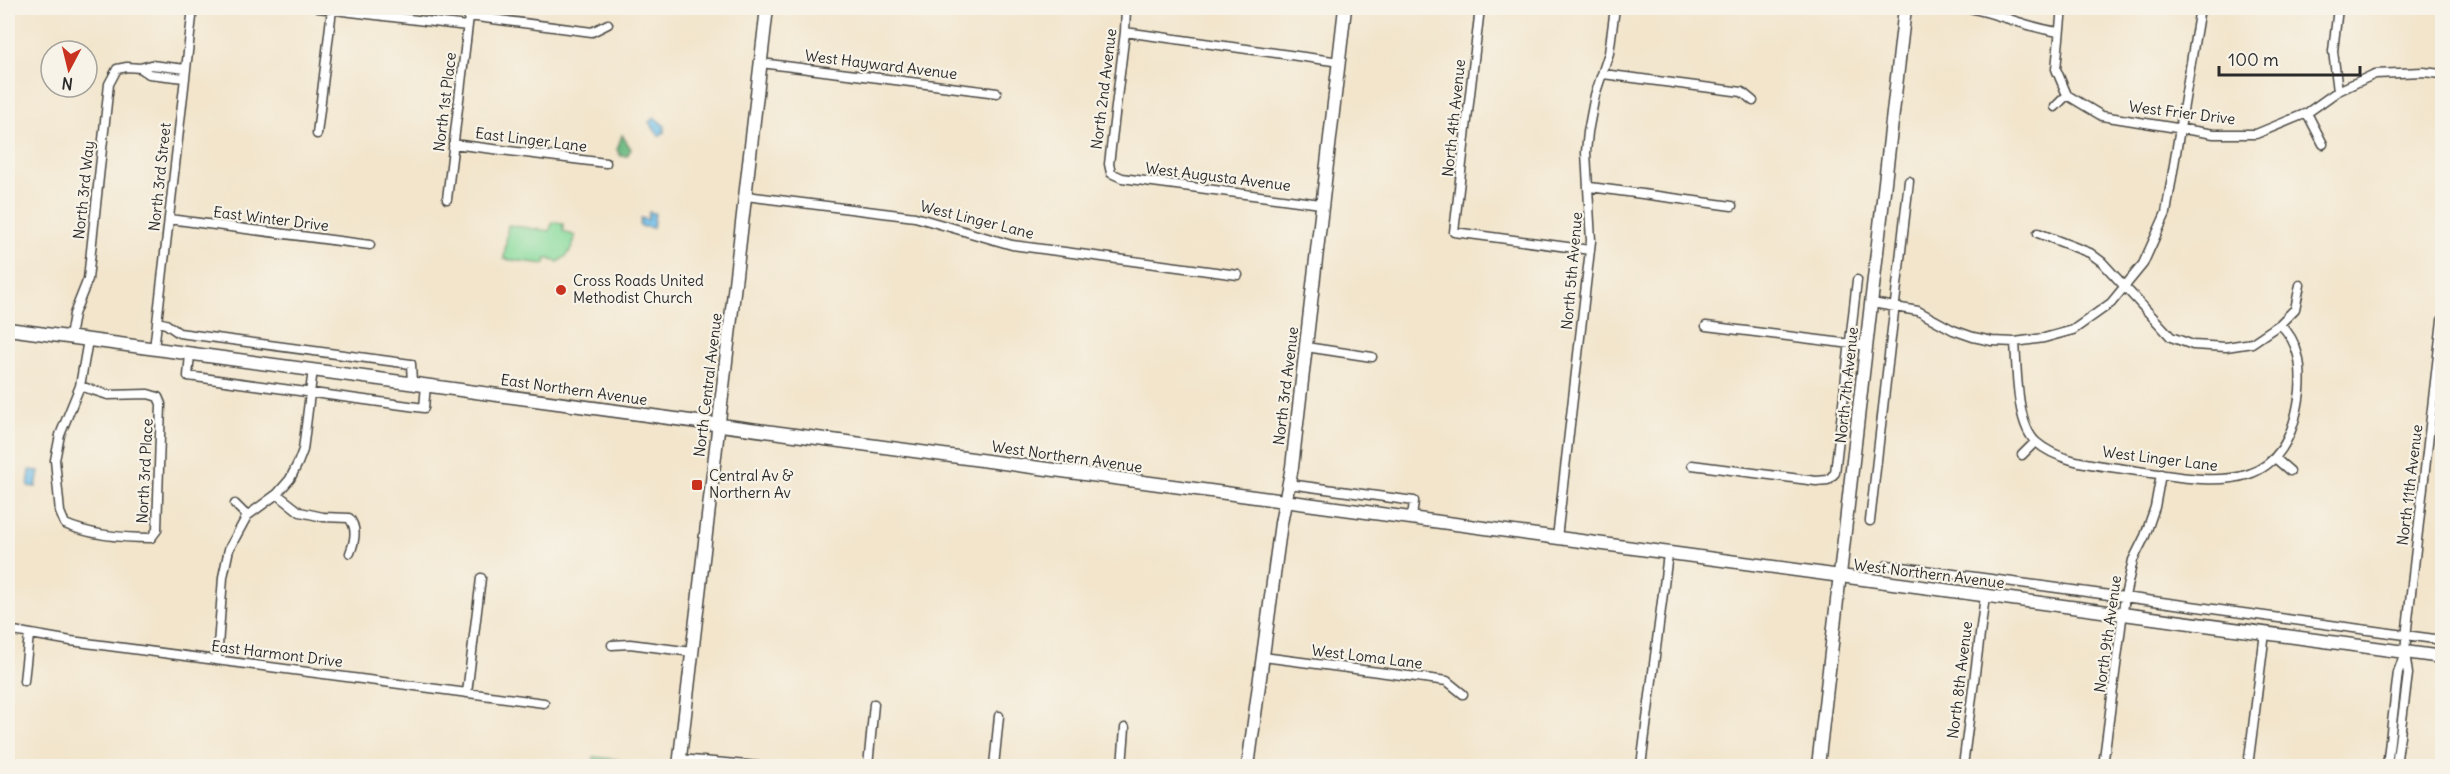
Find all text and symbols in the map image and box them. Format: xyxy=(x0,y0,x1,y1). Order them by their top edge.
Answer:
street label: North 2nd Avenue xyxy=(1087,27,1120,150)
north arrow xyxy=(39,39,99,99)
scale bar xyxy=(2219,39,2360,77)
street label: West Hayward Avenue xyxy=(804,46,958,83)
text: 100 m xyxy=(2228,48,2279,71)
street label: North 1st Place xyxy=(429,51,460,153)
street label: North 4th Avenue xyxy=(1438,58,1469,178)
text: N xyxy=(60,73,74,94)
street label: West Frier Drive xyxy=(2128,97,2236,128)
street label: North 3rd Street xyxy=(144,122,175,232)
street label: East Linger Lane xyxy=(474,123,588,156)
street label: North 3rd Way xyxy=(69,140,98,240)
street label: West Augusta Avenue xyxy=(1144,158,1292,195)
street label: West Linger Lane xyxy=(918,196,1036,243)
street label: East Winter Drive xyxy=(212,202,330,235)
street label: North 5th Avenue xyxy=(1557,211,1586,331)
place label: Cross Roads United Methodist Church xyxy=(573,271,704,307)
marker: Cross Roads United Methodist Church xyxy=(554,283,568,297)
street label: North Central Avenue xyxy=(689,312,726,458)
street label: North 3rd Avenue xyxy=(1269,326,1302,446)
street label: North 7th Avenue xyxy=(1831,326,1862,444)
street label: East Northern Avenue xyxy=(500,370,649,409)
street label: North 3rd Place xyxy=(132,418,157,524)
street label: North 11th Avenue xyxy=(2393,423,2426,546)
street label: West Northern Avenue xyxy=(991,437,1144,476)
street label: West Linger Lane xyxy=(2101,442,2219,475)
place label: Central Av & Northern Av xyxy=(709,466,794,502)
marker: Central Av & Northern Av xyxy=(690,478,704,492)
street label: West Northern Avenue xyxy=(1853,555,2006,592)
street label: North 9th Avenue xyxy=(2090,574,2125,694)
street label: North 8th Avenue xyxy=(1943,620,1976,740)
street label: East Harmont Drive xyxy=(210,636,344,671)
street label: West Loma Lane xyxy=(1310,640,1424,673)

